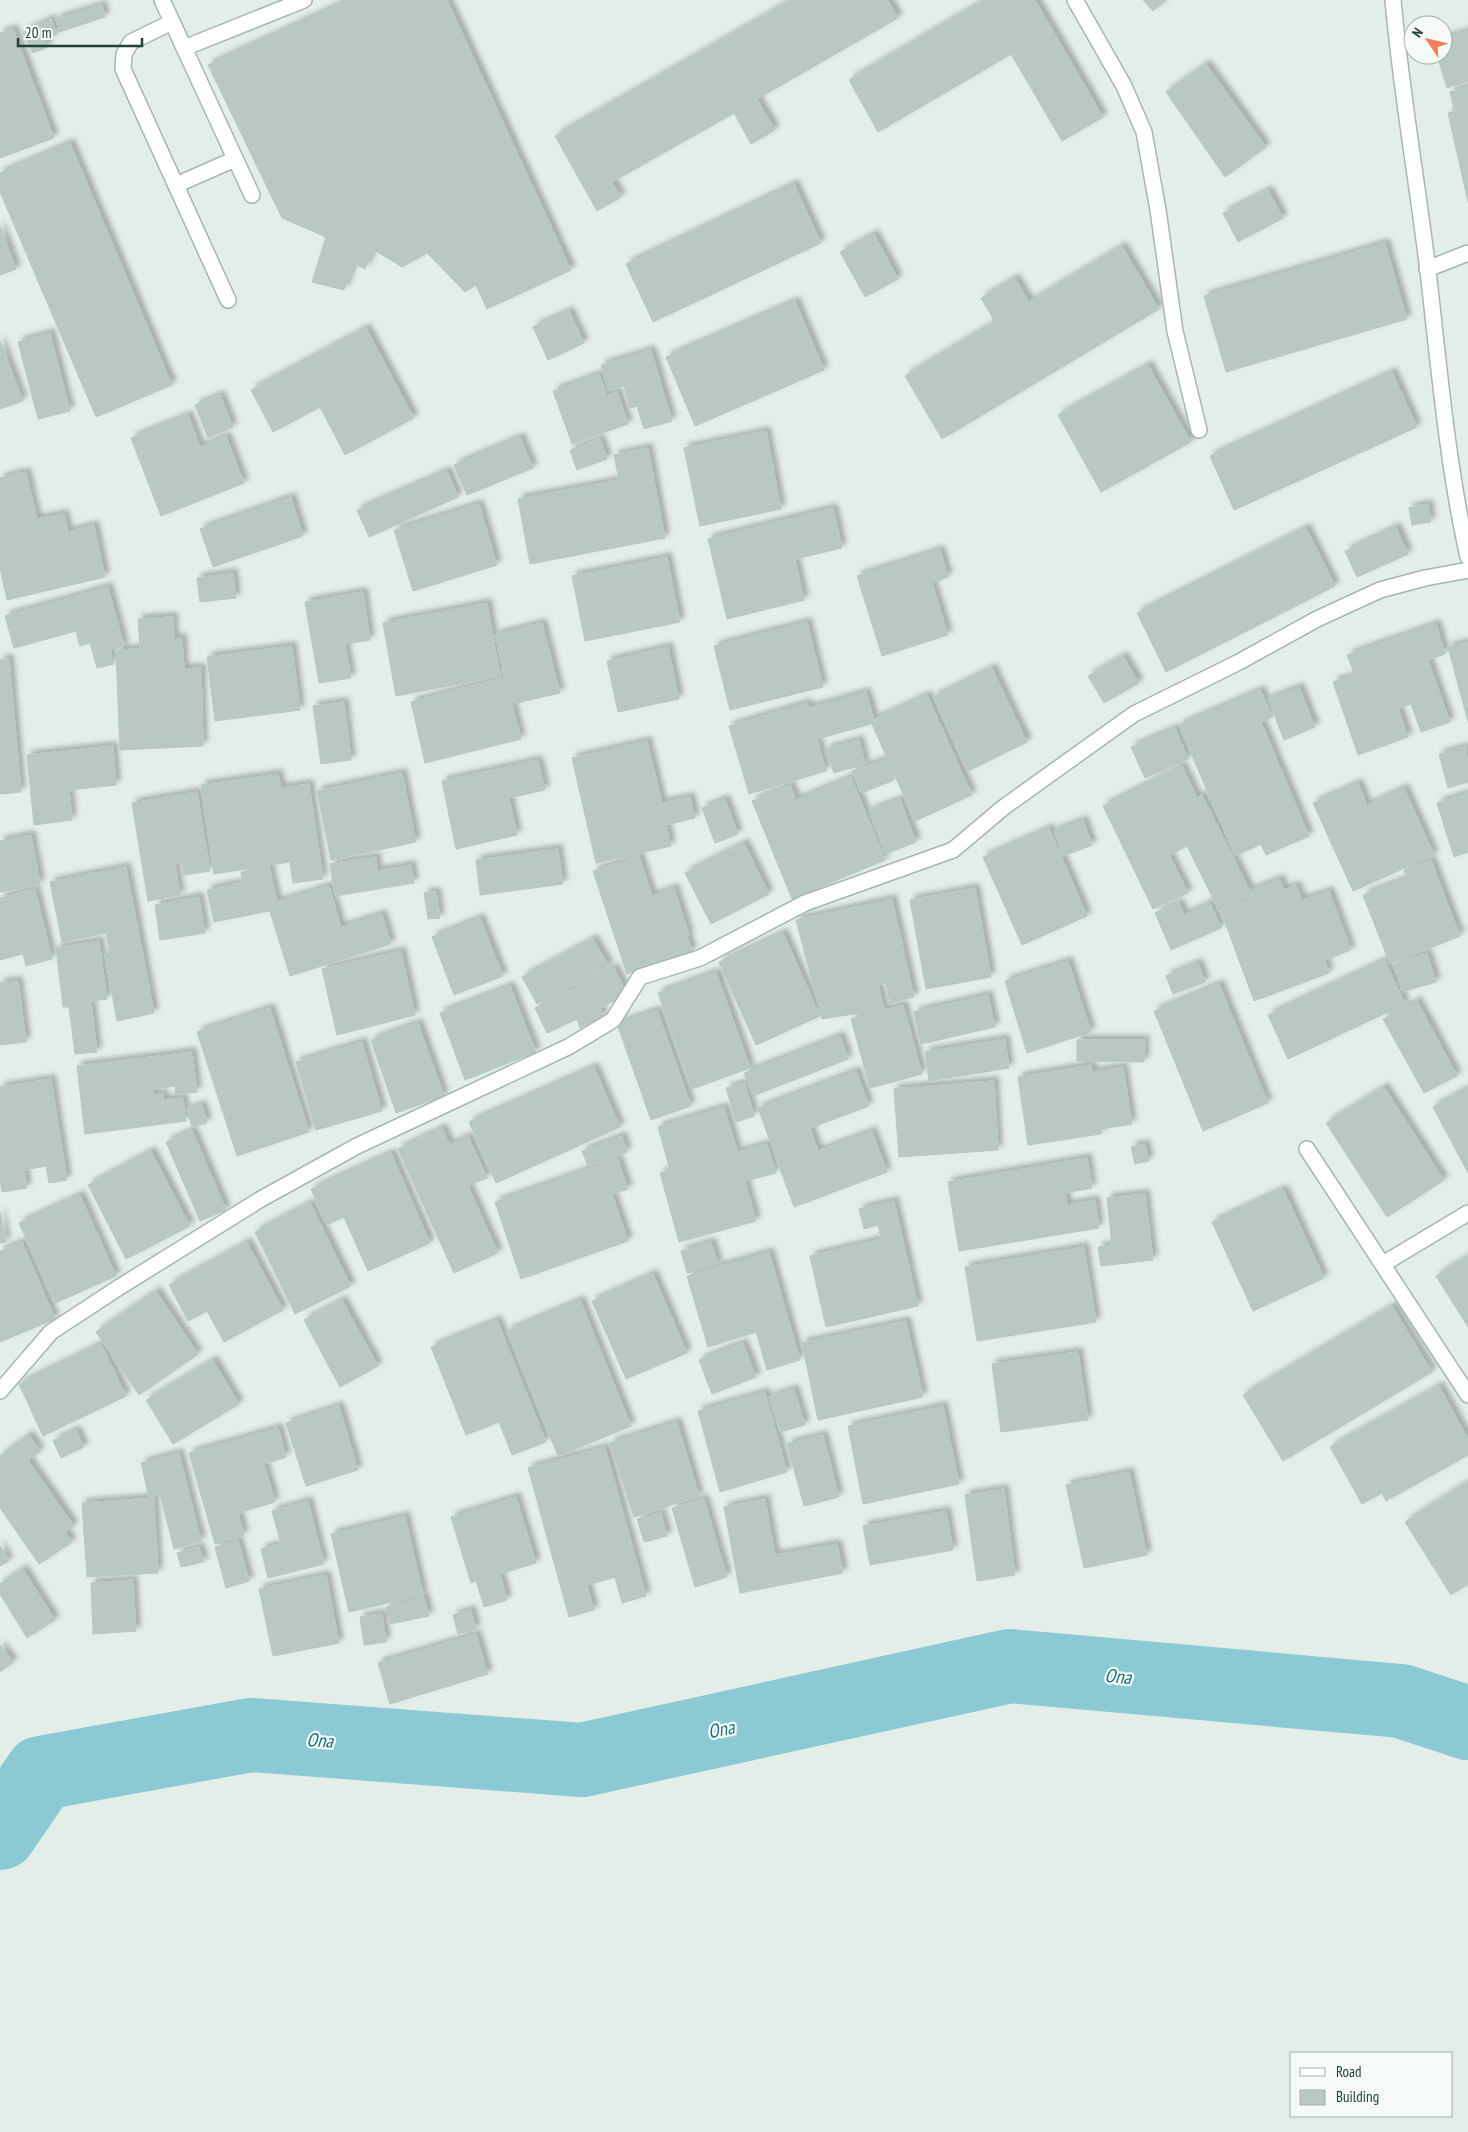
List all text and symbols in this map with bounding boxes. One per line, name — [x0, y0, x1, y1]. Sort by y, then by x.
scale bar — [18, 15, 141, 47]
north arrow — [1403, 15, 1453, 65]
text: 20 m — [25, 23, 51, 42]
text: N — [1408, 24, 1427, 41]
water label: Ona — [1104, 1663, 1134, 1689]
water label: Ona — [706, 1714, 738, 1743]
water label: Ona — [306, 1727, 335, 1753]
legend — [1290, 2052, 1453, 2117]
text: Road — [1336, 2062, 1362, 2081]
text: Building — [1336, 2087, 1379, 2106]

